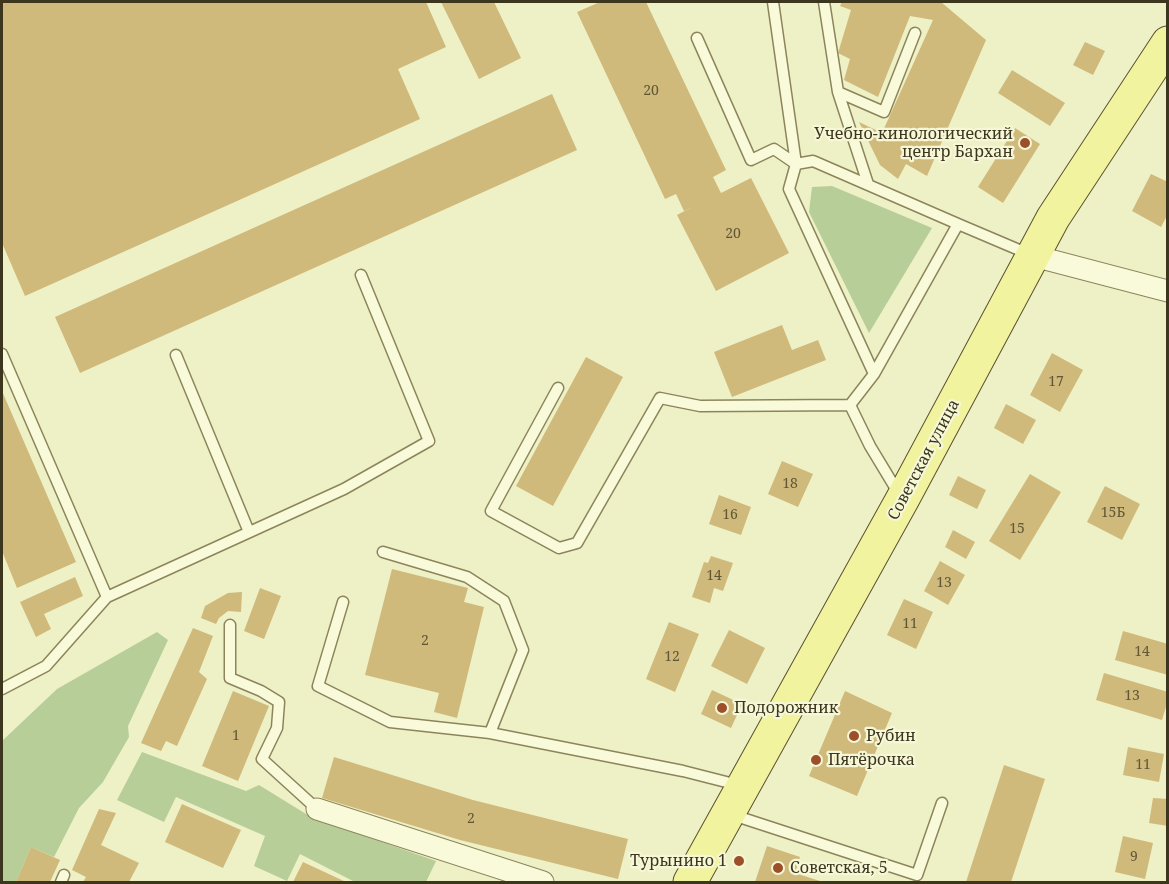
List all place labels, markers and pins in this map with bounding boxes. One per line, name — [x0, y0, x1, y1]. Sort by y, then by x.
place label: Учебно-кинологический центр Бархан — [814, 124, 1013, 162]
marker: Учебно-кинологический центр Бархан — [1018, 136, 1032, 150]
place label: Подорожник — [734, 698, 838, 718]
marker: Подорожник — [715, 701, 729, 715]
place label: Рубин — [866, 726, 916, 746]
marker: Рубин — [847, 729, 861, 743]
place label: Пятёрочка — [828, 750, 915, 770]
marker: Пятёрочка — [809, 753, 823, 767]
place label: Турынино 1 — [630, 851, 727, 871]
marker: Турынино 1 — [732, 854, 746, 868]
place label: Советская, 5 — [790, 858, 888, 878]
marker: Советская, 5 — [771, 861, 785, 875]

